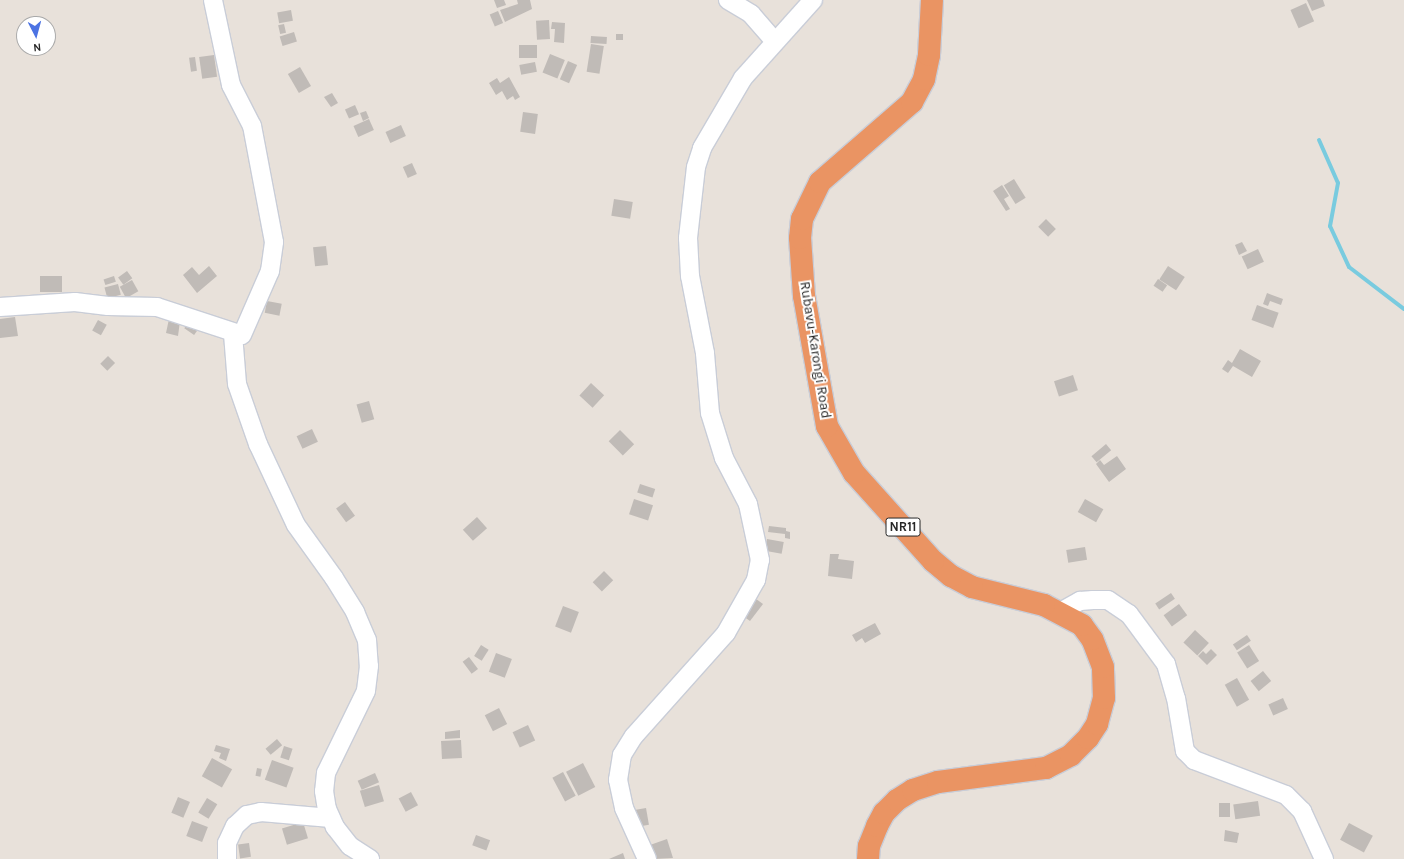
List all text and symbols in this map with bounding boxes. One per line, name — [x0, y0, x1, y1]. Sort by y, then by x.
north arrow — [16, 16, 56, 56]
text: N — [33, 41, 42, 54]
street label: Rubavu-Karongi Road — [796, 280, 834, 420]
road number: NR11 — [885, 516, 921, 538]

